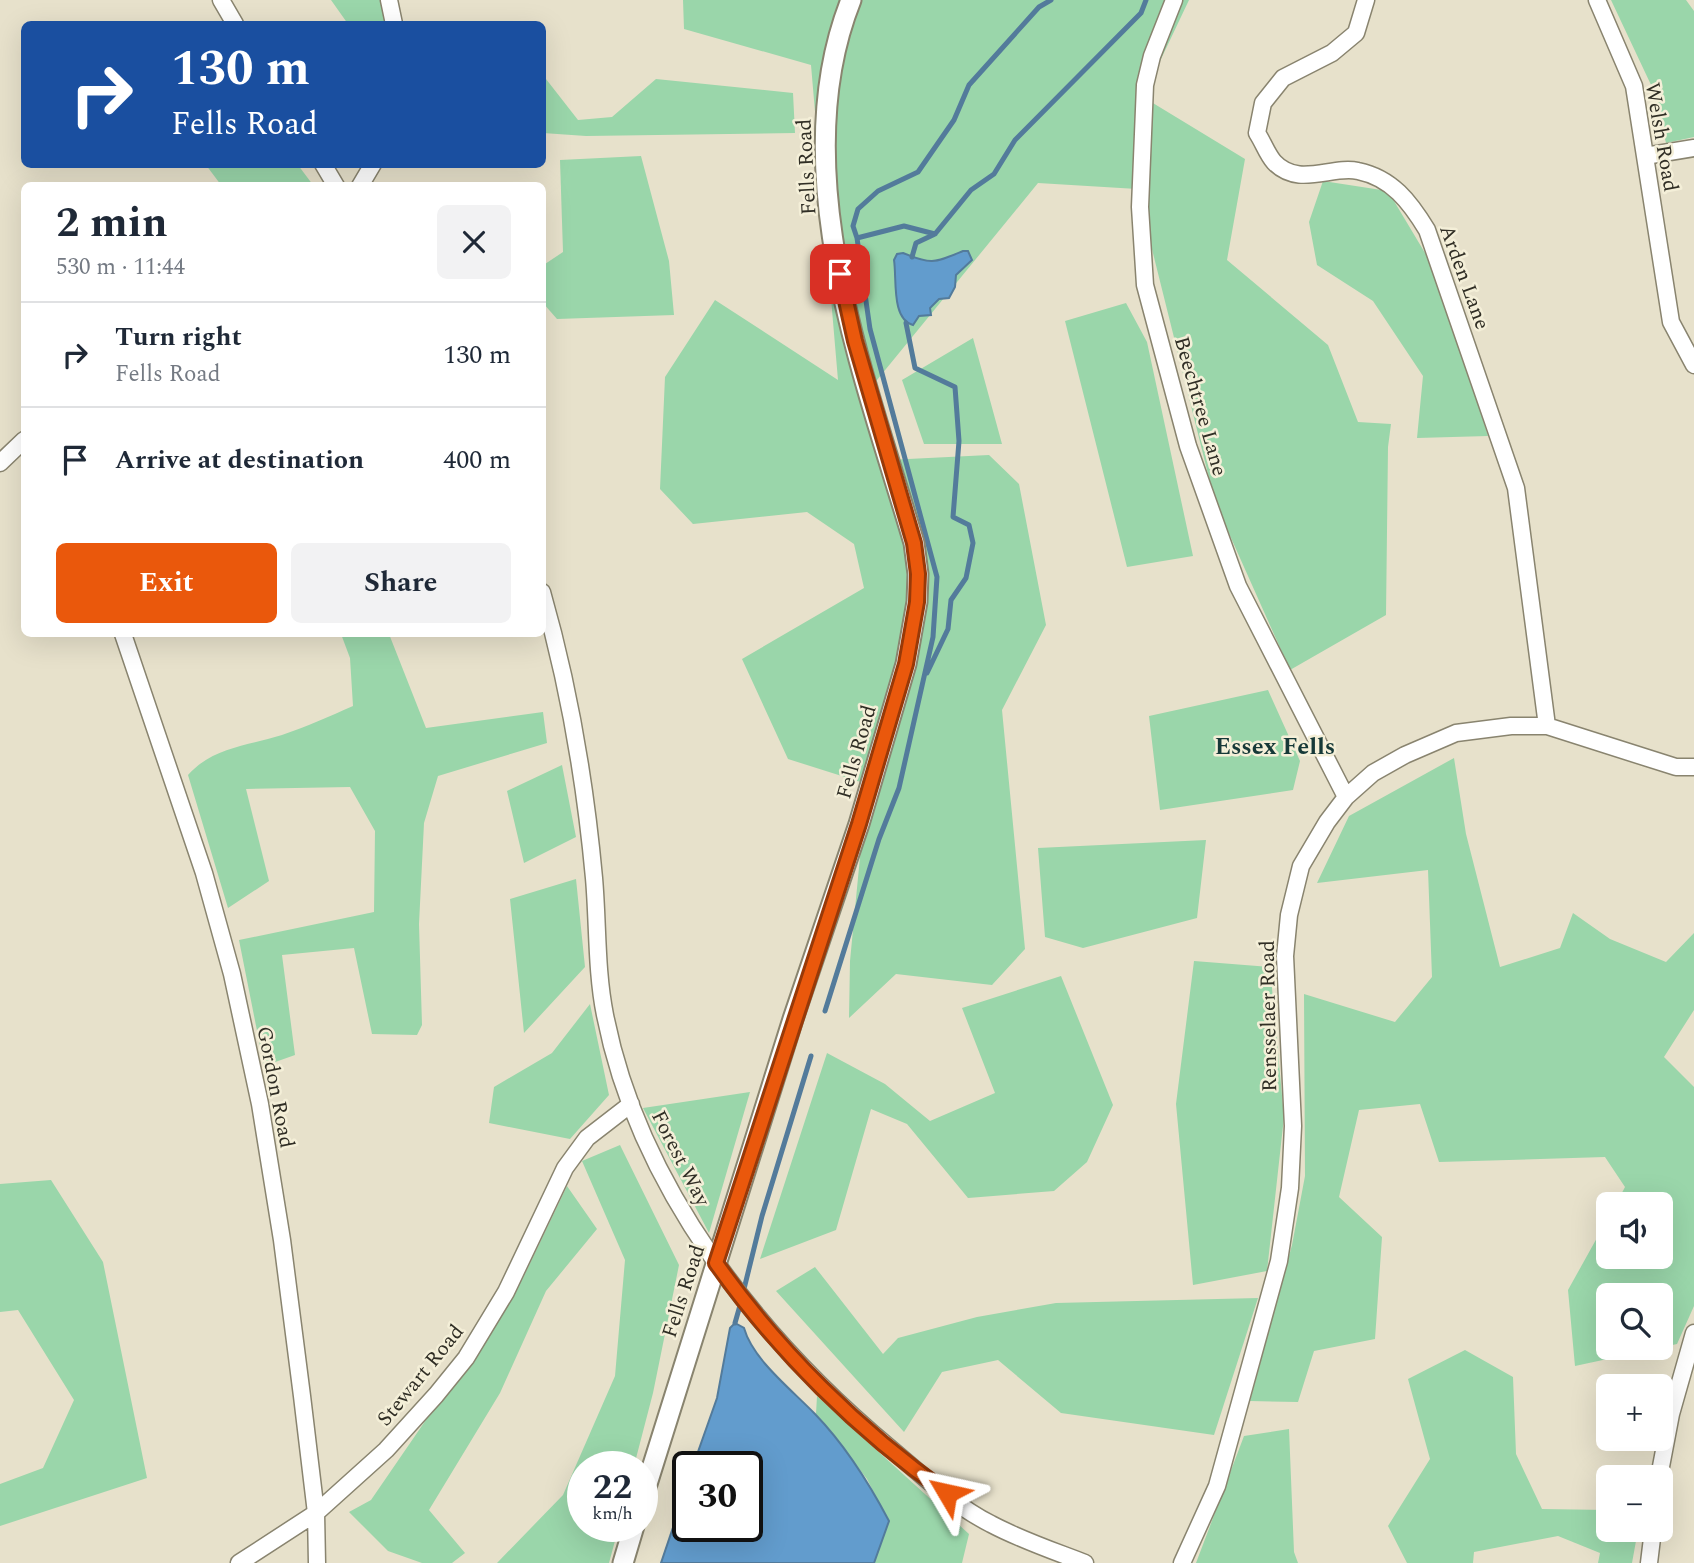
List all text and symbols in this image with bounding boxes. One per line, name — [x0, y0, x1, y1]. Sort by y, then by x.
text: 130 m — [171, 32, 310, 107]
icon: right — [56, 49, 147, 140]
street label: Welsh Road — [1636, 80, 1686, 194]
text: Fells Road — [171, 100, 318, 149]
street label: Fells Road — [788, 118, 826, 216]
text: 2 min — [56, 192, 168, 255]
button: close — [437, 205, 511, 279]
street label: Arden Lane — [1430, 220, 1498, 334]
pin — [810, 244, 870, 304]
text: 530 m · 11:44 — [56, 250, 185, 285]
icon: arrive — [821, 255, 859, 293]
text: Turn right — [115, 317, 242, 357]
street label: Beechtree Lane — [1165, 333, 1235, 480]
text: 130 m — [443, 335, 511, 375]
icon: right — [56, 336, 94, 374]
text: Fells Road — [115, 357, 221, 392]
text: Arrive at destination — [115, 440, 364, 480]
text: 400 m — [443, 440, 511, 480]
icon: arrive — [56, 441, 94, 479]
button: Exit — [56, 543, 277, 623]
button: Share — [291, 543, 511, 623]
street label: Fells Road — [828, 702, 886, 803]
district label: Essex Fells — [1215, 729, 1335, 765]
street label: Rensselaer Road — [1252, 940, 1286, 1092]
street label: Gordon Road — [248, 1023, 303, 1151]
street label: Forest Way — [642, 1105, 718, 1213]
map controls — [1596, 1192, 1673, 1542]
button: sound — [1596, 1192, 1673, 1269]
street label: Fells Road — [654, 1241, 714, 1342]
button: search — [1596, 1283, 1673, 1360]
street label: Stewart Road — [370, 1318, 472, 1434]
button: + — [1596, 1374, 1673, 1451]
speed limit sign: 30 — [672, 1451, 763, 1542]
position arrow — [910, 1456, 984, 1530]
text: 22 — [593, 1461, 632, 1514]
button: − — [1596, 1465, 1673, 1542]
text: km/h — [592, 1500, 633, 1527]

